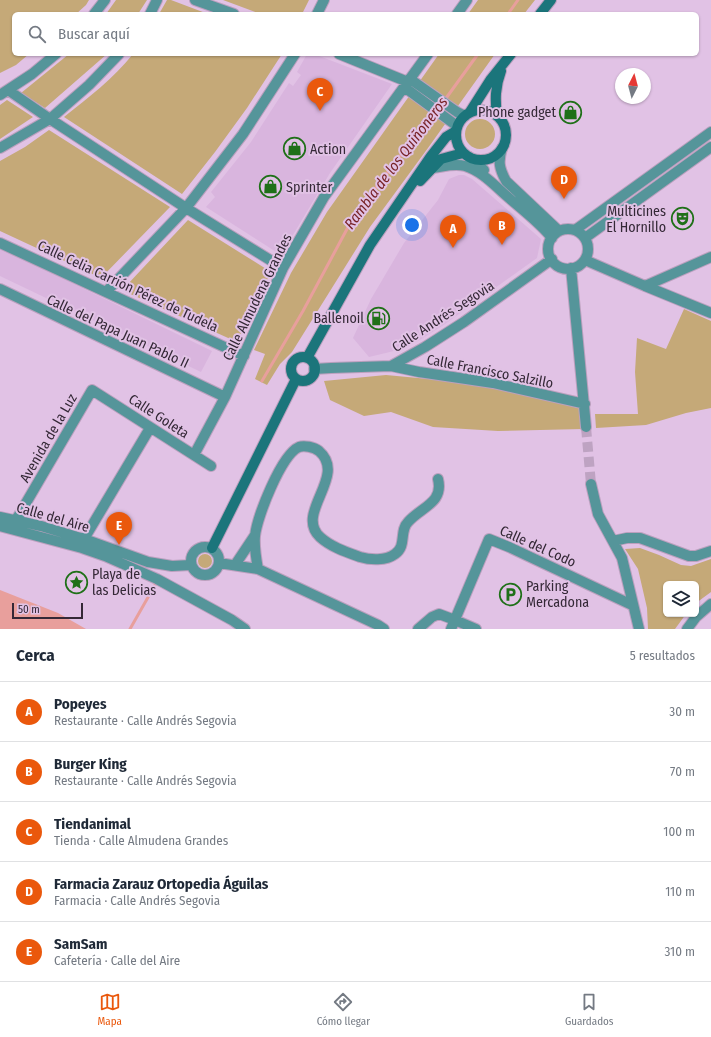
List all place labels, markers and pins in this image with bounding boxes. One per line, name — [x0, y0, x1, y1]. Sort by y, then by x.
pin: C — [307, 78, 333, 111]
shop icon: Phone gadget — [558, 99, 584, 125]
place label: Phone gadget — [478, 104, 556, 121]
shop icon: Action — [281, 136, 307, 162]
place label: Action — [310, 141, 346, 158]
pin: D — [551, 166, 577, 199]
shop icon: Sprinter — [257, 174, 283, 200]
place label: Sprinter — [286, 179, 332, 196]
place label: Multicines El Hornillo — [606, 203, 666, 236]
theatre icon: Multicines El Hornillo — [669, 206, 695, 232]
pin: B — [489, 212, 515, 245]
pin: A — [440, 215, 466, 248]
fuel station icon: Ballenoil — [366, 305, 392, 331]
place label: Ballenoil — [313, 310, 364, 327]
pin: E — [106, 512, 132, 545]
place label: Playa de las Delicias — [92, 566, 156, 599]
place icon: Playa de las Delicias — [64, 569, 90, 595]
place label: Parking Mercadona — [526, 578, 589, 611]
parking icon: Parking Mercadona — [497, 581, 523, 607]

